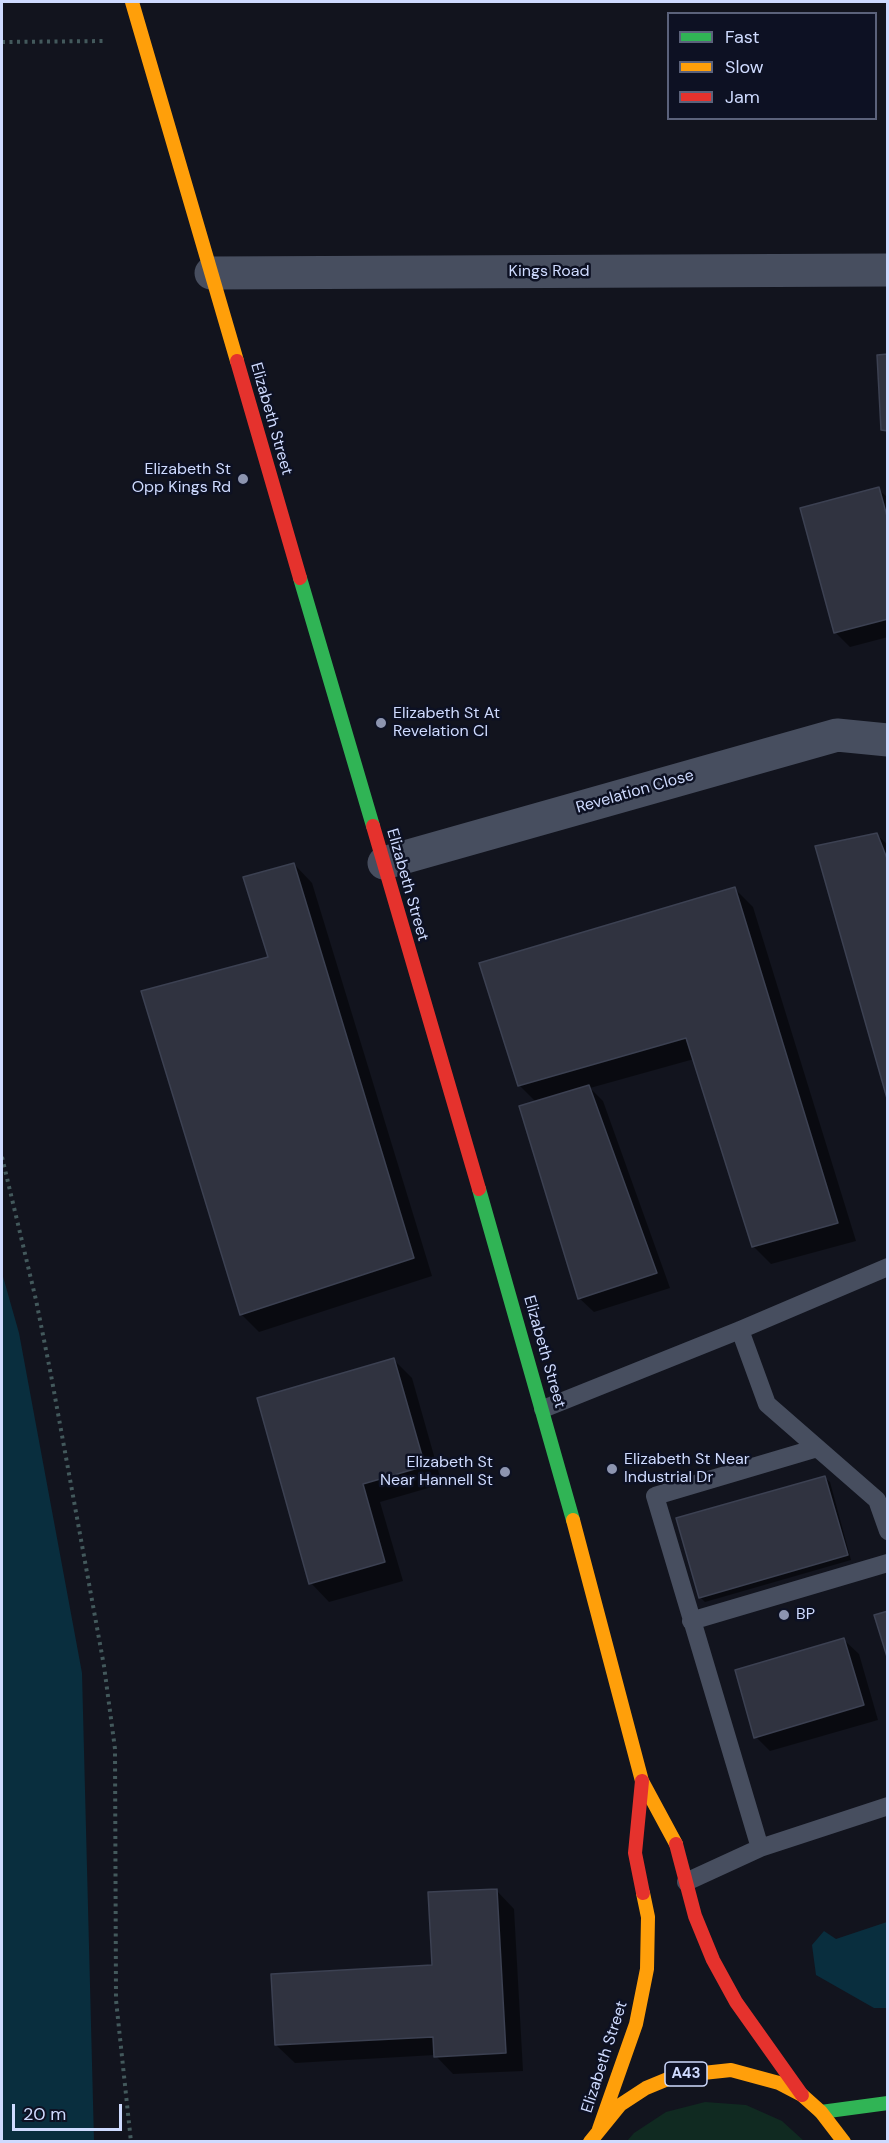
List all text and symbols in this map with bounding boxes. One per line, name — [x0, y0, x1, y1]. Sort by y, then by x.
legend — [667, 12, 877, 120]
text: Fast — [725, 25, 760, 49]
text: Slow — [725, 55, 764, 79]
text: Jam — [725, 85, 760, 109]
street label: Kings Road — [509, 262, 589, 282]
street label: Elizabeth Street — [246, 360, 296, 478]
place label: Elizabeth St Opp Kings Rd — [132, 460, 231, 498]
marker: Elizabeth St Opp Kings Rd — [236, 472, 250, 486]
place label: Elizabeth St At Revelation Cl — [393, 704, 500, 742]
marker: Elizabeth St At Revelation Cl — [374, 716, 388, 730]
street label: Revelation Close — [574, 766, 696, 818]
street label: Elizabeth Street — [382, 826, 432, 944]
street label: Elizabeth Street — [519, 1293, 569, 1411]
place label: Elizabeth St Near Industrial Dr — [624, 1450, 750, 1488]
place label: Elizabeth St Near Hannell St — [380, 1453, 493, 1491]
marker: Elizabeth St Near Industrial Dr — [605, 1462, 619, 1476]
marker: Elizabeth St Near Hannell St — [498, 1465, 512, 1479]
place label: BP — [796, 1605, 815, 1625]
marker: BP — [777, 1608, 791, 1622]
street label: Elizabeth Street — [578, 1999, 632, 2115]
road number: A43 — [665, 2062, 707, 2086]
scale bar — [15, 2092, 124, 2130]
text: 20 m — [23, 2102, 66, 2126]

